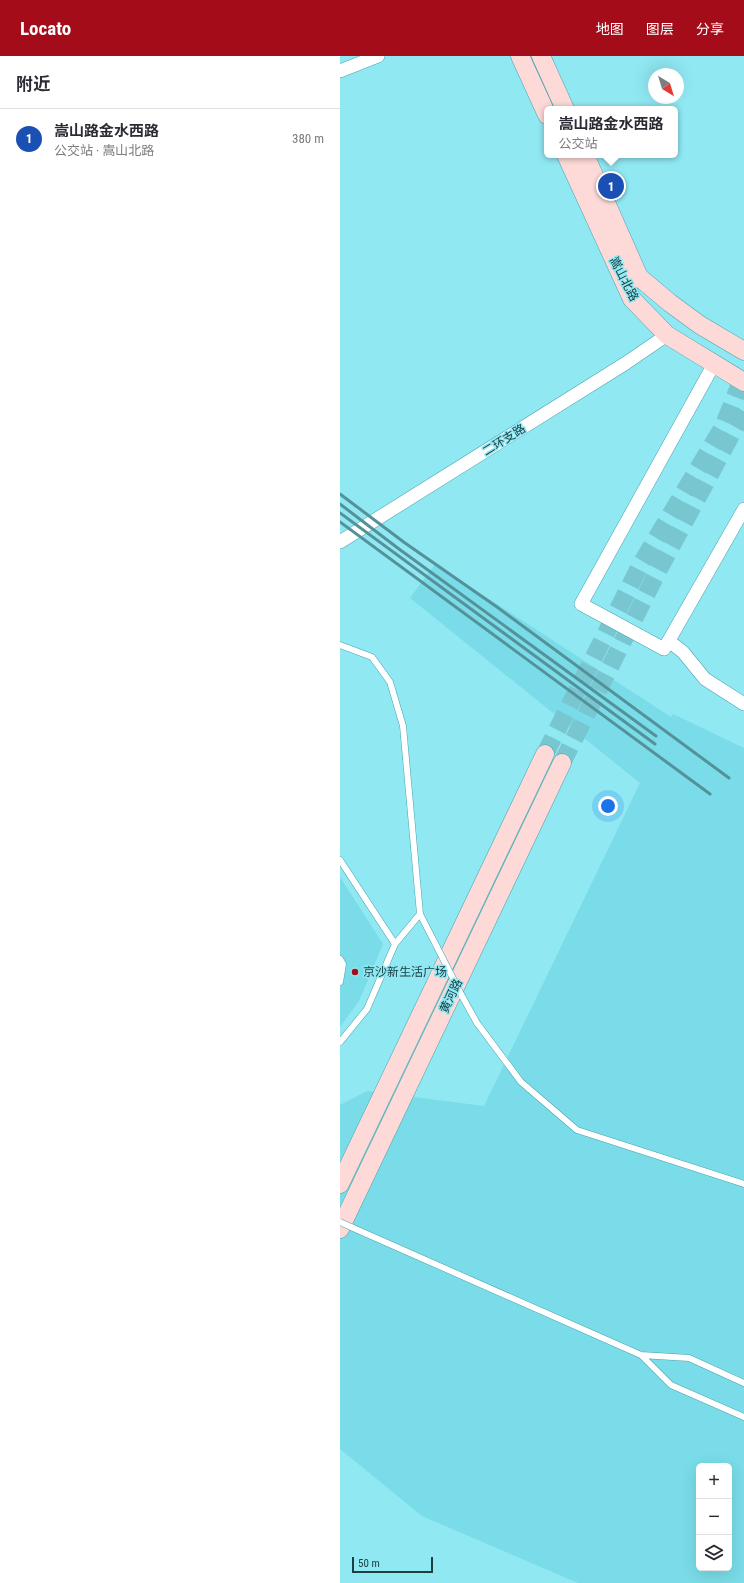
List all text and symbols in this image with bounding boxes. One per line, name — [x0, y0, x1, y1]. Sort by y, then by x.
text: Locato — [20, 17, 71, 40]
text: 地图 — [596, 21, 624, 37]
text: 图层 — [646, 21, 674, 37]
text: 分享 — [696, 21, 724, 37]
north arrow — [648, 68, 684, 104]
text: 附近 — [16, 74, 50, 94]
popup — [544, 106, 678, 158]
text: 嵩山路金水西路 — [558, 115, 664, 133]
text: 嵩山路金水西路 — [54, 122, 159, 140]
text: 1 — [26, 131, 32, 146]
text: 380 m — [292, 131, 324, 146]
text: 公交站 — [558, 136, 598, 151]
text: 公交站 · 嵩山北路 — [54, 143, 154, 158]
pin: 1 — [598, 171, 624, 201]
street label: 嵩山北路 — [607, 254, 641, 304]
street label: 二环支路 — [480, 421, 528, 459]
your location — [598, 796, 618, 816]
place label: 京沙新生活广场 — [363, 965, 447, 979]
marker: 京沙新生活广场 — [350, 967, 360, 977]
street label: 黄河路 — [437, 977, 465, 1015]
map controls — [696, 1463, 732, 1571]
button: + — [696, 1463, 732, 1499]
button: − — [696, 1499, 732, 1535]
button: layers — [696, 1535, 732, 1571]
scale bar — [352, 1555, 433, 1574]
text: 50 m — [358, 1557, 380, 1570]

